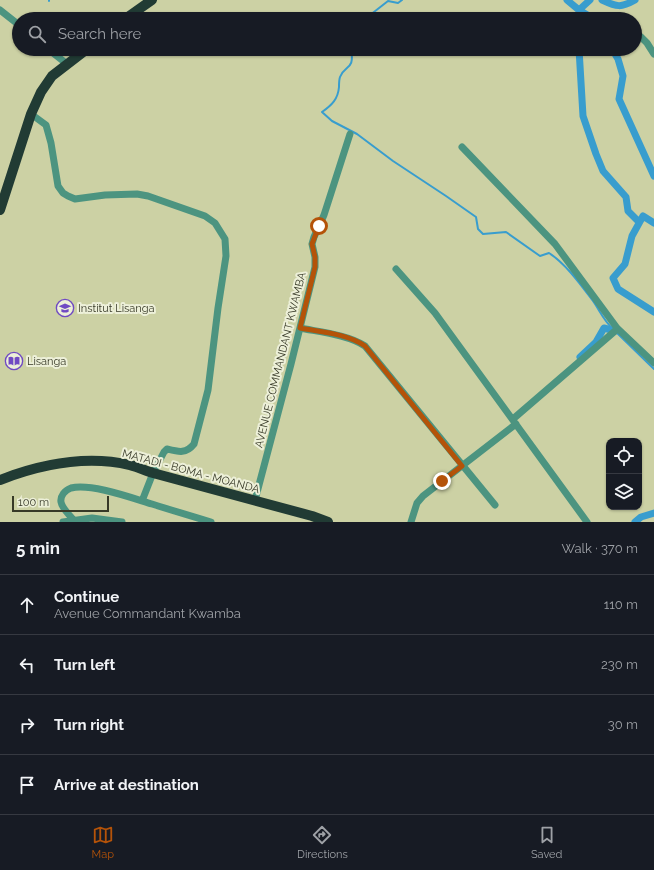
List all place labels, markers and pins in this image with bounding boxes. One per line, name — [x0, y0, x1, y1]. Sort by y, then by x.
school or university icon: Institut Lisanga — [55, 298, 75, 318]
place label: Institut Lisanga — [78, 302, 155, 315]
library icon: Lisanga — [4, 351, 24, 371]
place label: Lisanga — [27, 355, 66, 368]

